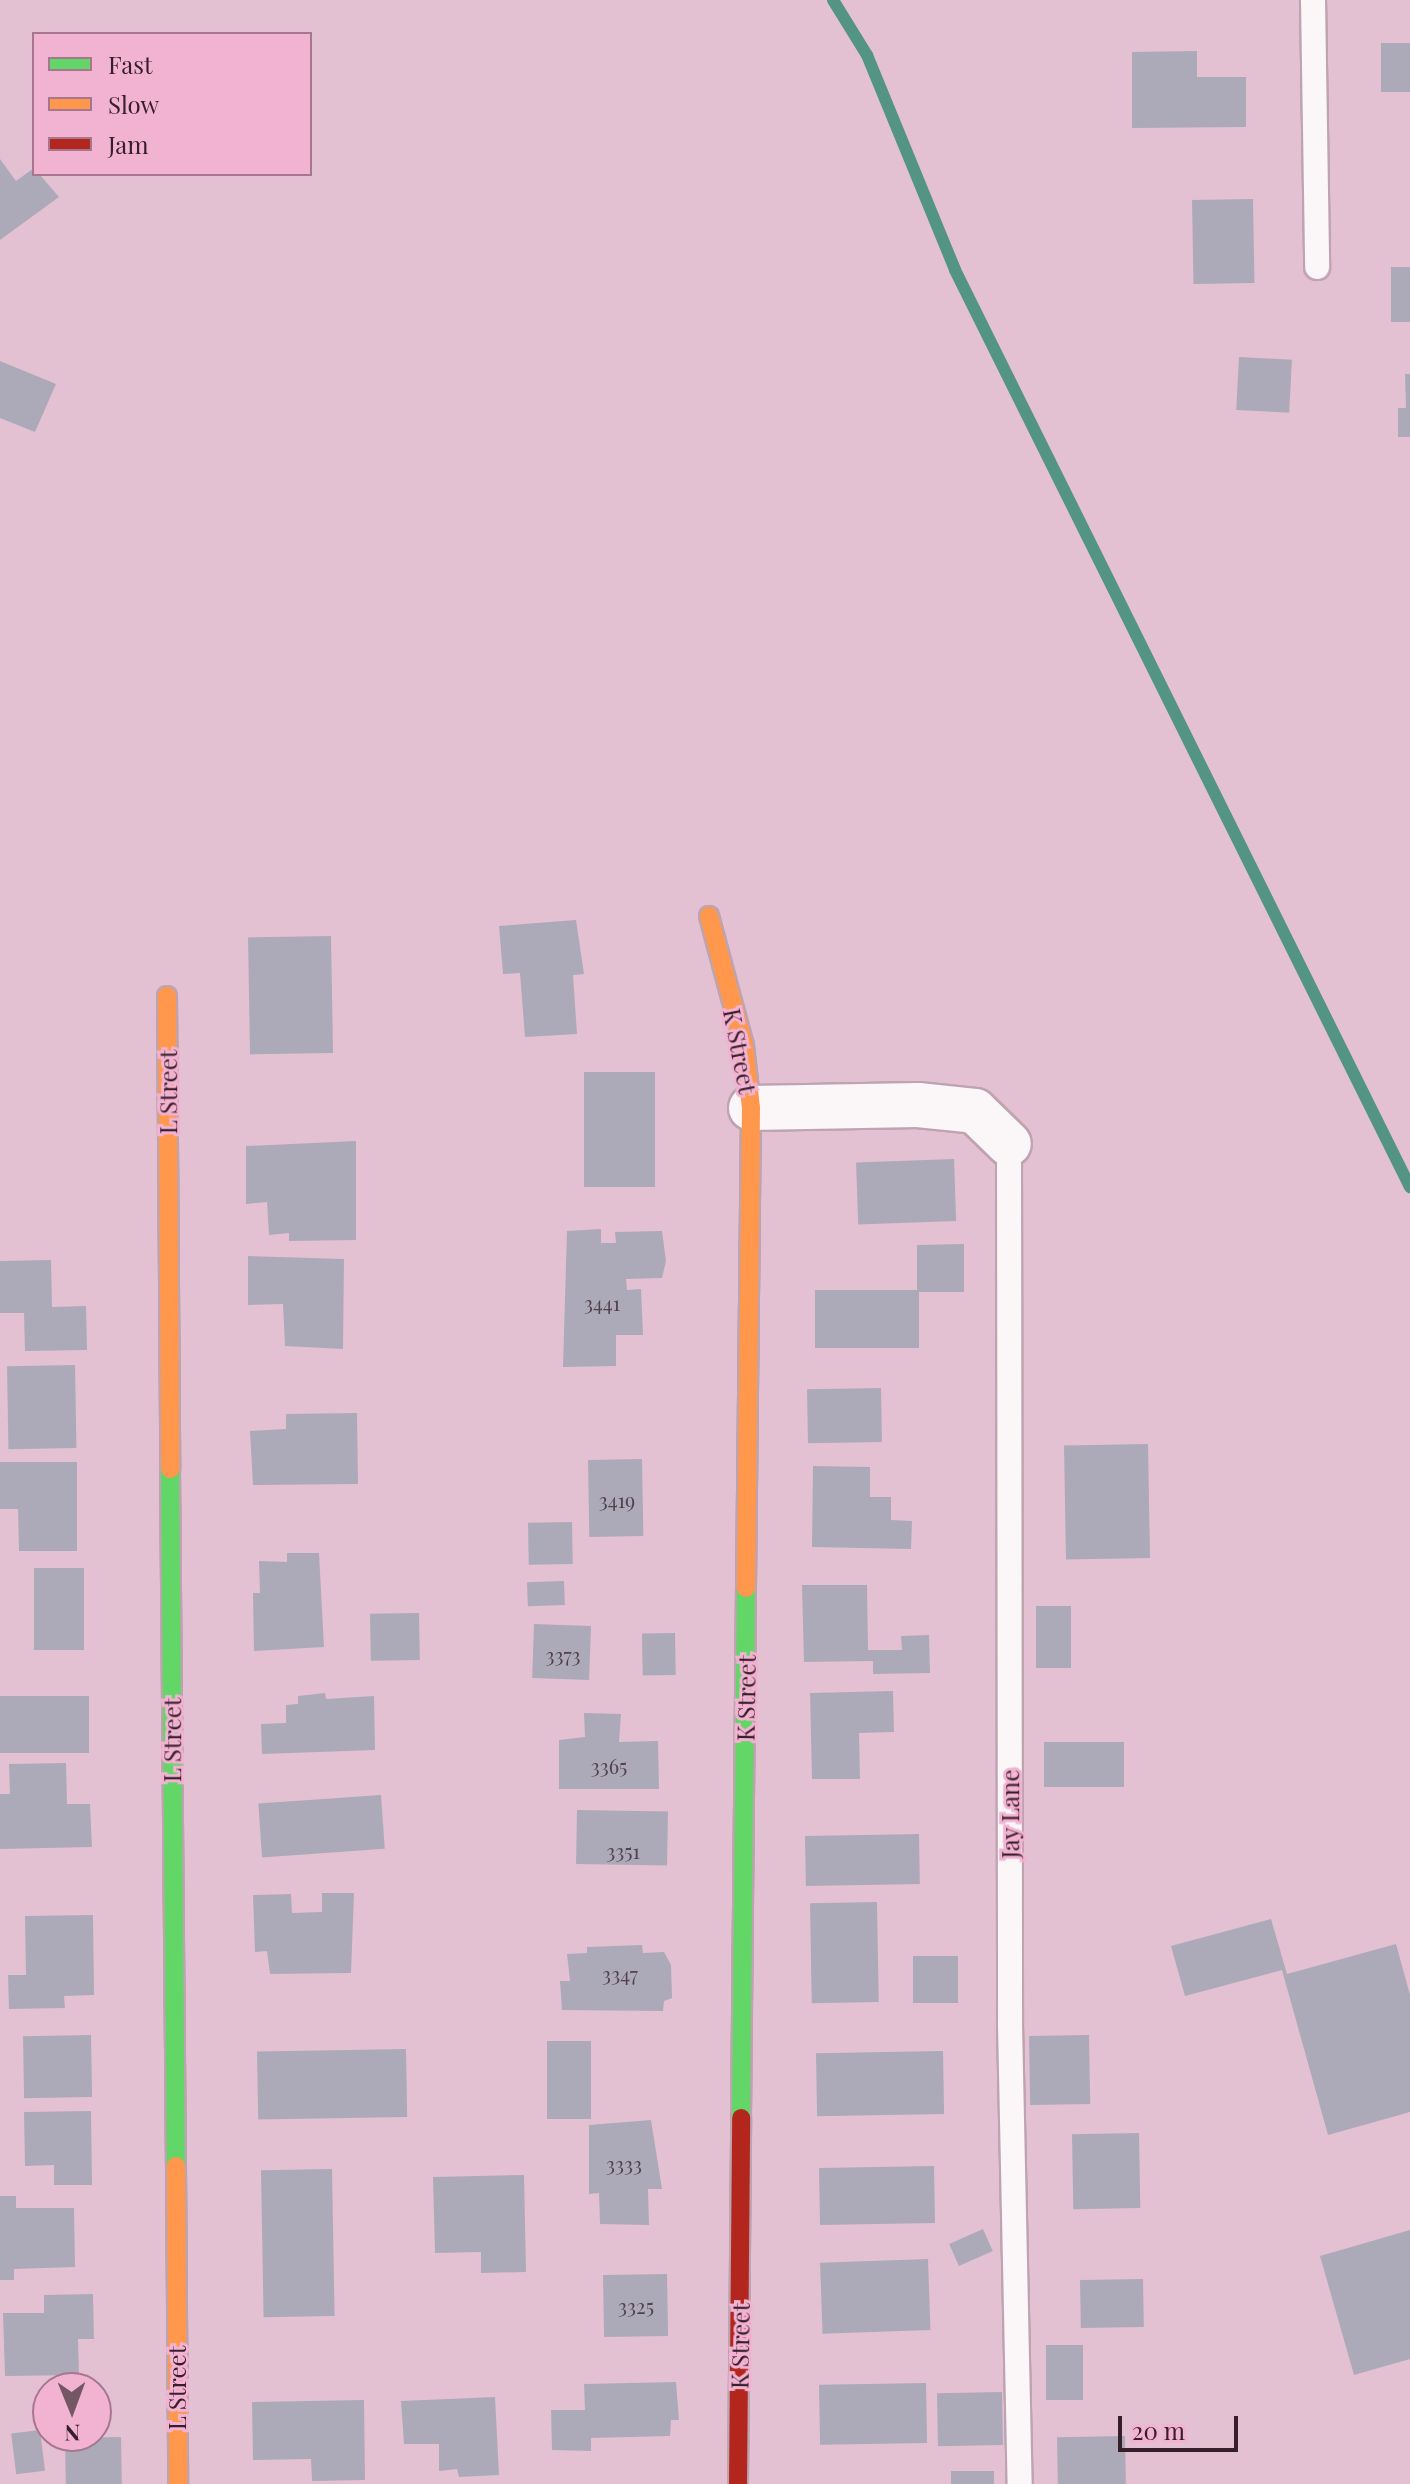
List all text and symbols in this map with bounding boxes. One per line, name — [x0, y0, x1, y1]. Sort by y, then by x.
legend — [32, 32, 312, 176]
text: Fast — [108, 48, 153, 80]
text: Slow — [108, 88, 159, 120]
text: Jam — [108, 128, 149, 160]
street label: K Street — [718, 1006, 762, 1096]
street label: L Street — [154, 1050, 182, 1134]
house number: 3441 — [584, 1290, 620, 1314]
house number: 3419 — [599, 1487, 635, 1511]
house number: 3373 — [545, 1642, 581, 1666]
street label: K Street — [731, 1655, 761, 1741]
street label: L Street — [158, 1698, 186, 1782]
house number: 3365 — [591, 1753, 627, 1777]
street label: Jay Lane — [996, 1769, 1024, 1859]
house number: 3351 — [606, 1838, 640, 1862]
house number: 3347 — [602, 1961, 638, 1985]
house number: 3333 — [606, 2151, 642, 2175]
house number: 3325 — [618, 2293, 654, 2317]
street label: K Street — [725, 2303, 755, 2389]
street label: L Street — [163, 2346, 191, 2430]
north arrow — [32, 2372, 112, 2452]
scale bar — [1122, 2400, 1242, 2450]
text: 20 m — [1132, 2414, 1185, 2446]
text: N — [64, 2419, 81, 2449]

